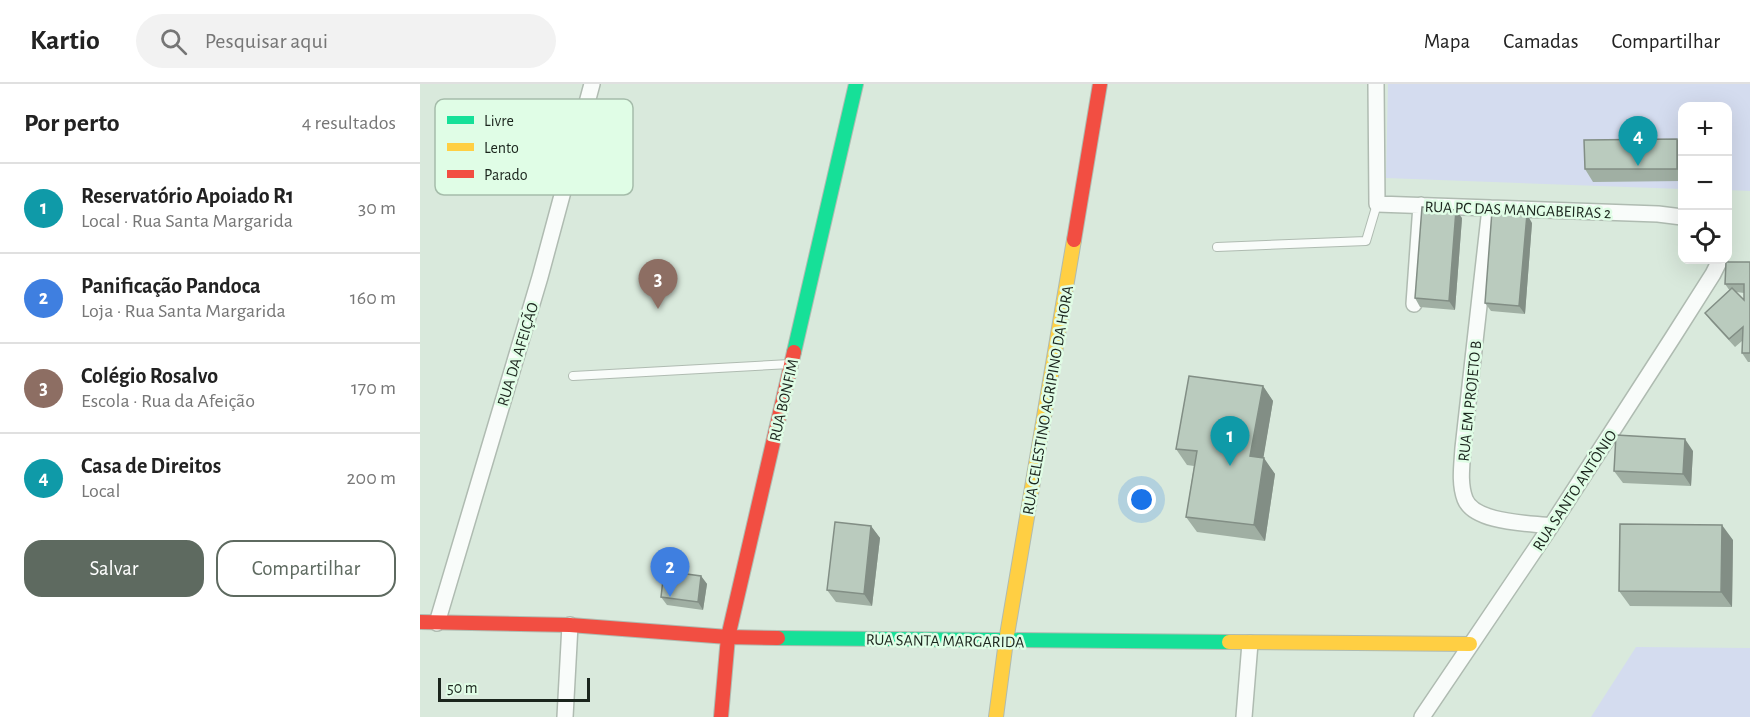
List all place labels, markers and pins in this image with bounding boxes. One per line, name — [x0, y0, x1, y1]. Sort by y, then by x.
pin: 4 — [1618, 116, 1658, 166]
pin: 3 — [638, 260, 678, 309]
pin: 1 — [1210, 416, 1250, 466]
pin: 2 — [650, 548, 690, 597]

